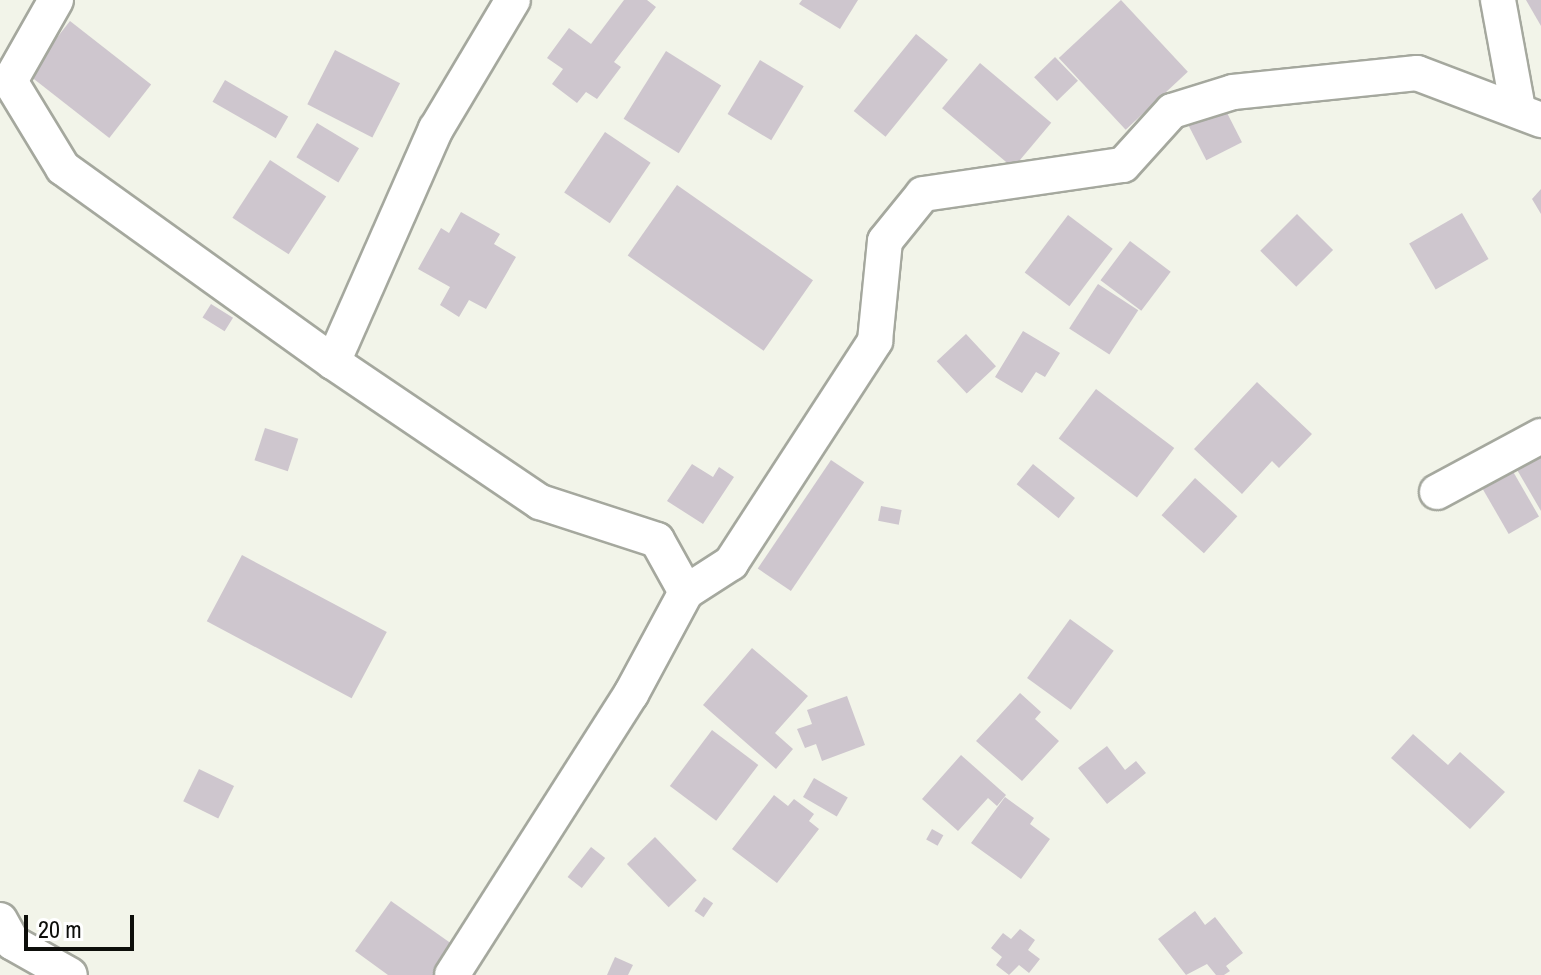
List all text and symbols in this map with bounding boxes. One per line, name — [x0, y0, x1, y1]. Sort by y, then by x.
scale bar — [28, 899, 138, 949]
text: 20 m — [38, 913, 82, 945]

